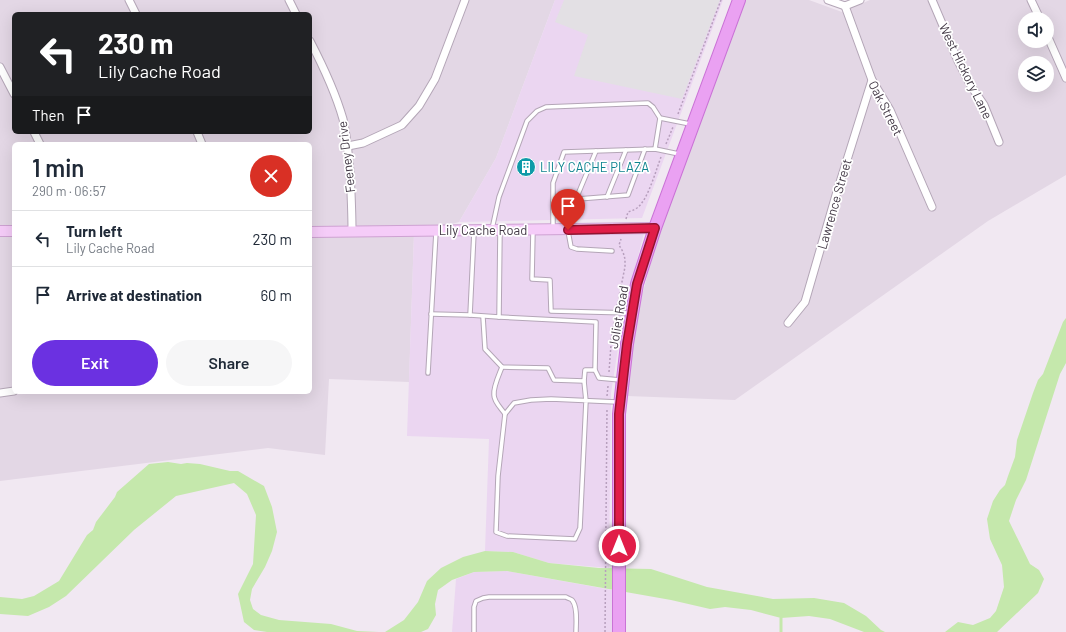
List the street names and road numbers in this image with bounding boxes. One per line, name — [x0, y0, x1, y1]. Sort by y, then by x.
street label: West Hickory Lane — [936, 20, 996, 122]
street label: Oak Street — [865, 78, 907, 138]
street label: Feeney Drive — [334, 120, 358, 194]
street label: Lawrence Street — [813, 157, 855, 251]
street label: Lily Cache Road — [439, 222, 527, 238]
street label: Joliet Road — [605, 284, 631, 350]

